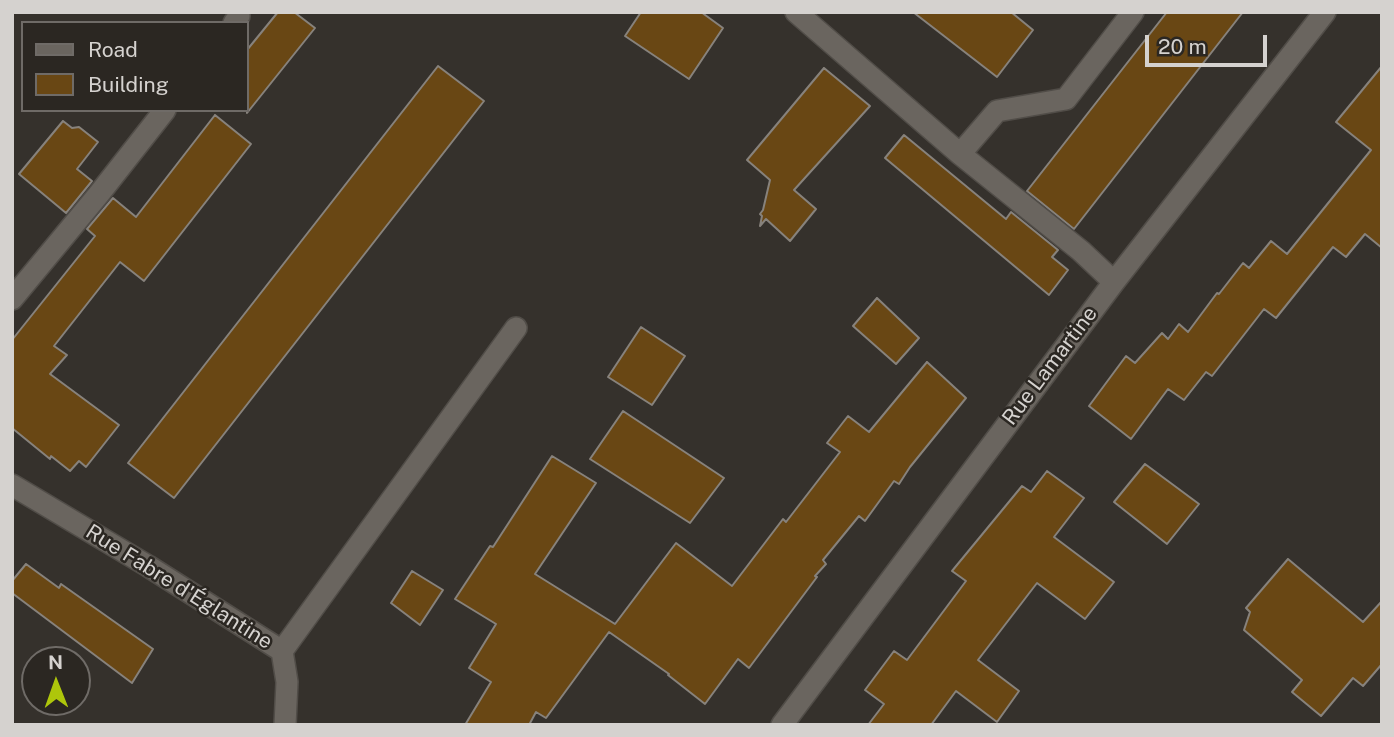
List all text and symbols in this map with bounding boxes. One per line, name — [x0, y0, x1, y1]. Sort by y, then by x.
legend — [21, 21, 248, 112]
scale bar — [1149, 21, 1272, 65]
text: 20 m — [1158, 34, 1207, 59]
text: Road — [88, 37, 138, 62]
text: Building — [88, 72, 169, 97]
street label: Rue Lamartine — [997, 302, 1103, 430]
street label: Rue Fabre d'Églantine — [81, 519, 277, 655]
north arrow — [21, 646, 91, 716]
text: N — [48, 651, 63, 673]

